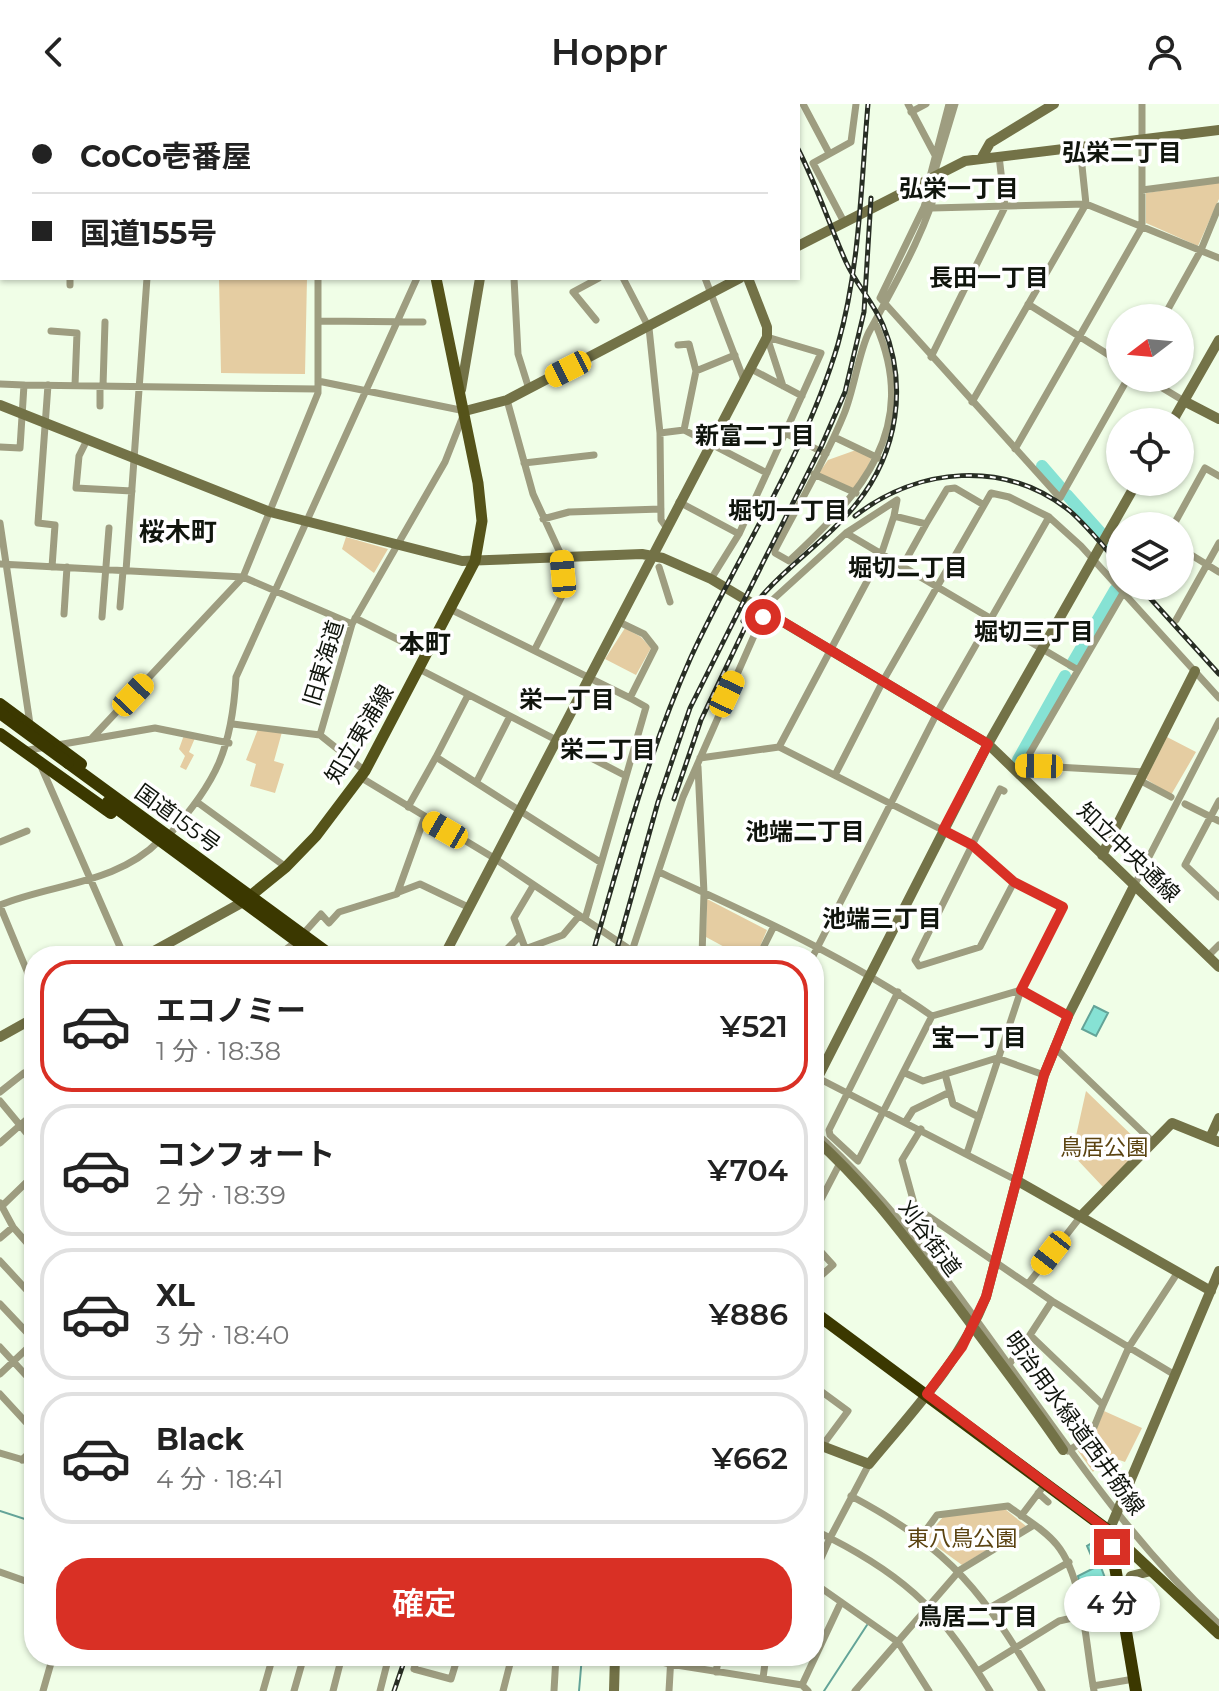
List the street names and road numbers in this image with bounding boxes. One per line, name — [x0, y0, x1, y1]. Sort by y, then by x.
street label: 旧東海道 — [298, 617, 349, 709]
street label: 知立東浦線 — [320, 680, 399, 788]
street label: 国道155号 — [130, 778, 226, 858]
street label: 知立中央通線 — [1072, 797, 1186, 908]
street label: 刈谷街道 — [892, 1195, 967, 1282]
street label: 明治用水緑道西井筋線 — [999, 1326, 1150, 1520]

